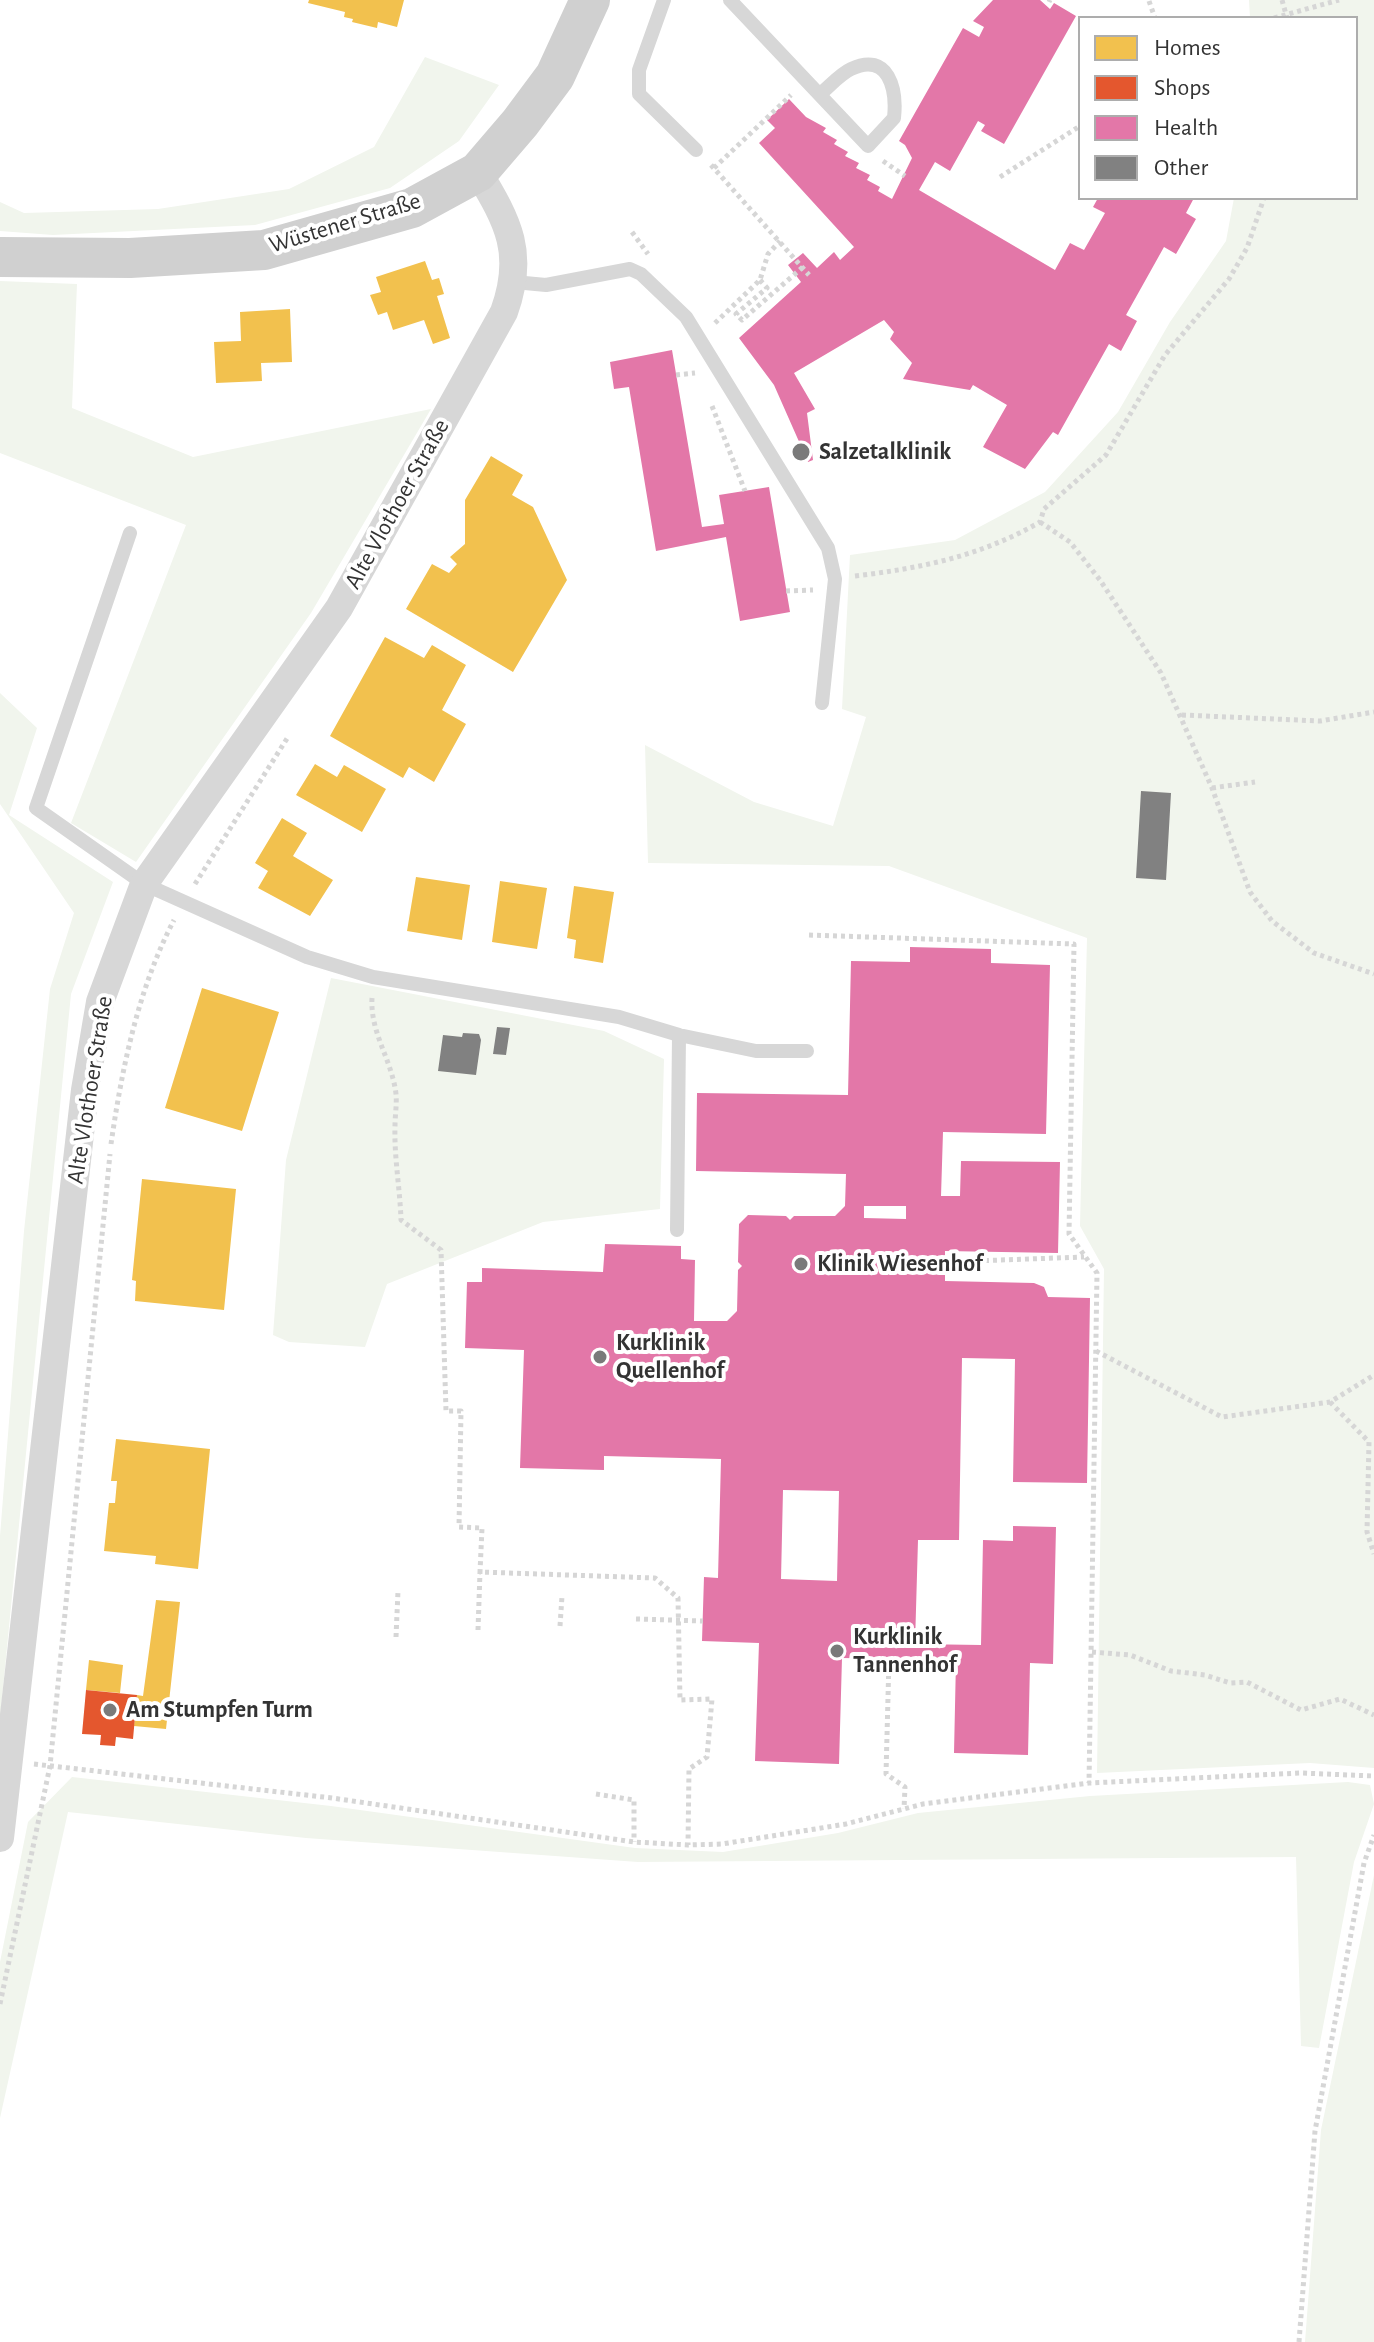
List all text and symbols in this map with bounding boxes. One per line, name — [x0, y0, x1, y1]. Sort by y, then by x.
legend — [1078, 16, 1358, 200]
text: Homes — [1154, 36, 1221, 60]
text: Shops — [1154, 76, 1210, 100]
text: Health — [1154, 116, 1218, 140]
text: Other — [1154, 156, 1208, 180]
street label: Wüstener Straße — [266, 186, 424, 260]
street label: Alte Vlothoer Straße — [338, 414, 456, 594]
place label: Salzetalklinik — [819, 438, 951, 466]
marker: Salzetalklinik — [790, 441, 812, 463]
street label: Alte Vlothoer Straße — [61, 994, 119, 1186]
place label: Klinik Wiesenhof — [817, 1250, 983, 1278]
marker: Klinik Wiesenhof — [792, 1255, 810, 1273]
place label: Kurklinik Quellenhof — [616, 1329, 724, 1385]
marker: Kurklinik Quellenhof — [591, 1348, 609, 1366]
place label: Kurklinik Tannenhof — [853, 1623, 956, 1679]
marker: Kurklinik Tannenhof — [828, 1642, 846, 1660]
place label: Am Stumpfen Turm — [126, 1696, 313, 1724]
marker: Am Stumpfen Turm — [101, 1701, 119, 1719]

